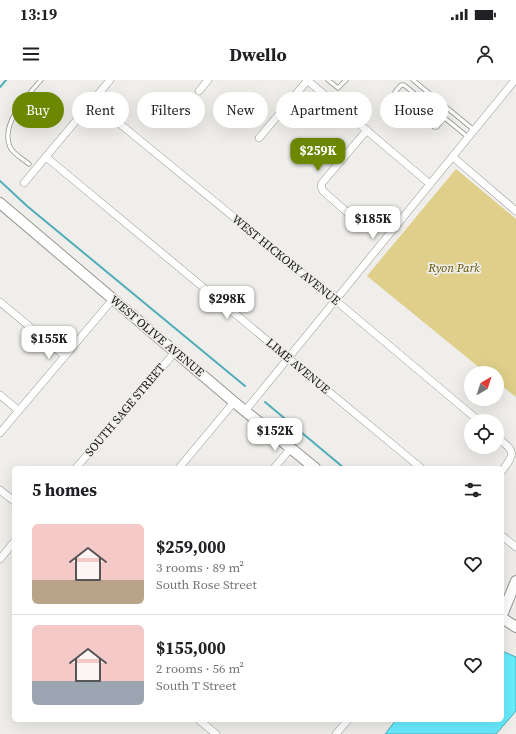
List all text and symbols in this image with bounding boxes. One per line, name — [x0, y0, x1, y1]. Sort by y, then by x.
text: 13:19 — [20, 4, 57, 25]
text: Dwello — [229, 42, 287, 67]
icon: menu — [20, 43, 42, 65]
icon: person — [474, 43, 496, 65]
chip: Buy — [12, 92, 64, 128]
chip: Rent — [72, 92, 129, 128]
chip: Filters — [137, 92, 205, 128]
chip: New — [213, 92, 268, 128]
chip: Apartment — [276, 92, 372, 128]
chip: House — [380, 92, 448, 128]
pin: $259K — [290, 138, 346, 172]
text: $259K — [299, 142, 337, 159]
pin: $185K — [345, 206, 401, 240]
text: $185K — [354, 210, 392, 227]
street label: WEST HICKORY AVENUE — [228, 211, 344, 309]
park label: Ryon Park — [427, 260, 480, 276]
pin: $298K — [199, 286, 255, 320]
text: $298K — [208, 290, 246, 307]
street label: WEST OLIVE AVENUE — [106, 292, 208, 380]
pin: $155K — [21, 326, 77, 360]
text: $155K — [30, 330, 68, 347]
street label: LIME AVENUE — [263, 335, 333, 397]
street label: SOUTH SAGE STREET — [81, 360, 169, 460]
north arrow — [464, 366, 504, 406]
map controls — [464, 366, 504, 454]
button: locate — [464, 414, 504, 454]
pin: $152K — [247, 418, 303, 452]
text: $152K — [256, 422, 294, 439]
text: 5 homes — [32, 478, 97, 502]
icon: filters — [462, 479, 484, 501]
text: $259,000 — [156, 535, 226, 559]
icon: home — [64, 540, 112, 588]
icon: heart — [462, 553, 484, 575]
text: 3 rooms · 89 m² — [156, 559, 244, 576]
text: South Rose Street — [156, 576, 257, 593]
text: $155,000 — [156, 636, 226, 660]
icon: home — [64, 641, 112, 689]
icon: heart — [462, 654, 484, 676]
text: 2 rooms · 56 m² — [156, 660, 244, 677]
text: South T Street — [156, 677, 236, 694]

